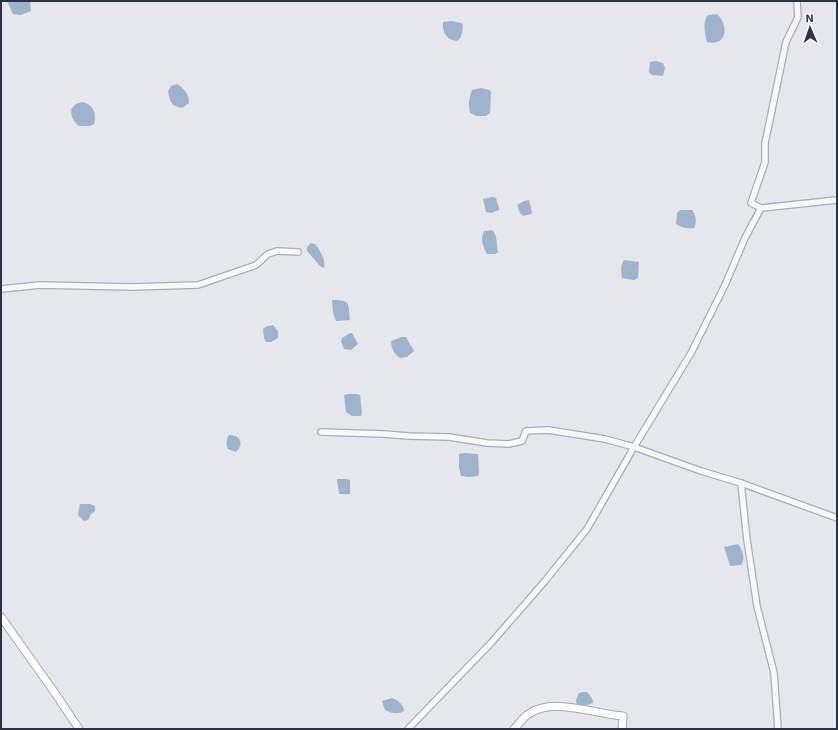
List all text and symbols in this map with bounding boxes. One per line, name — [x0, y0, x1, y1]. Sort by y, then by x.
north arrow — [790, 8, 830, 48]
text: N — [805, 11, 814, 24]

